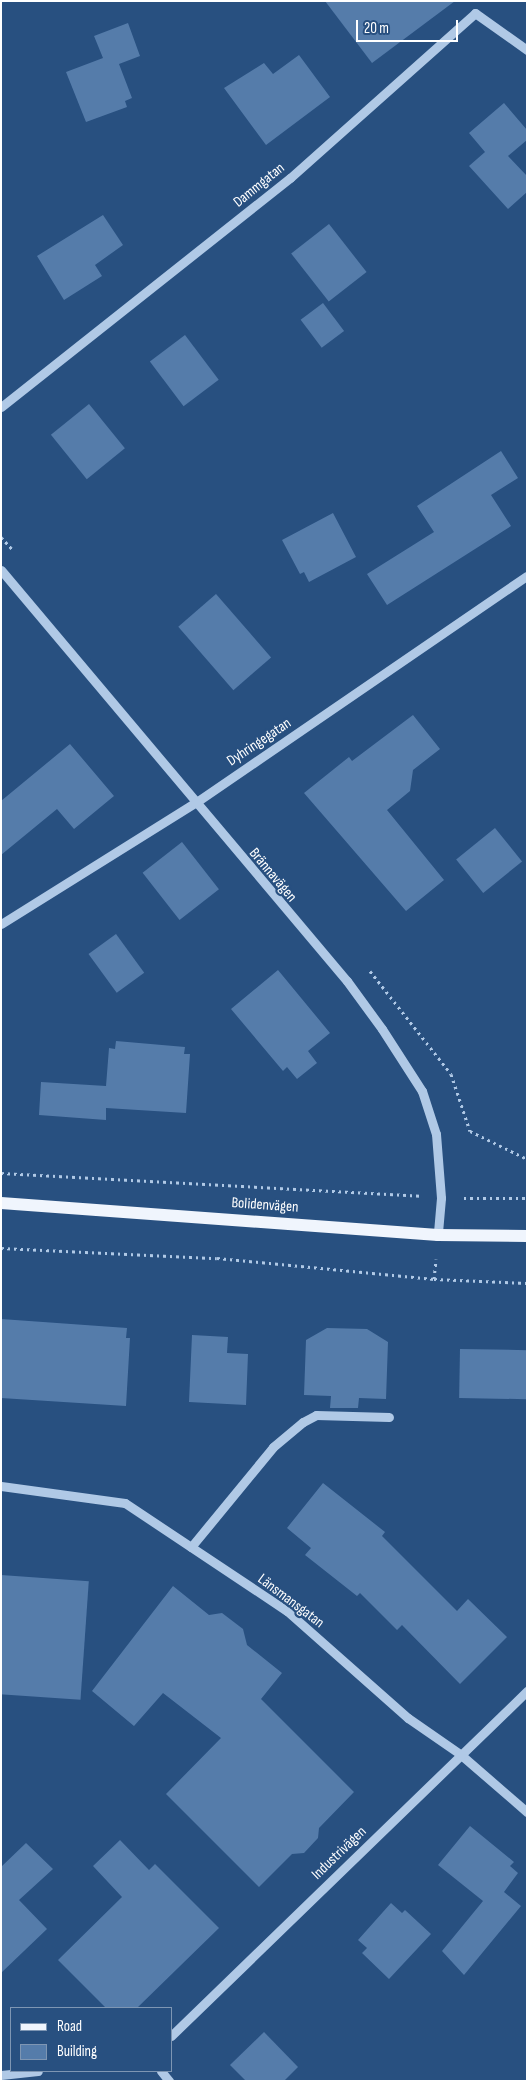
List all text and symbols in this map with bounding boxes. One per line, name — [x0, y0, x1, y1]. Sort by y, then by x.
scale bar — [358, 10, 460, 42]
text: 20 m — [364, 19, 389, 38]
street label: Dammgatan — [230, 159, 288, 211]
street label: Dyhringegatan — [224, 714, 294, 770]
street label: Brännavägen — [245, 844, 301, 906]
street label: Bolidenvägen — [231, 1194, 299, 1216]
street label: Länsmansgatan — [254, 1570, 328, 1632]
street label: Industrivägen — [308, 1823, 370, 1883]
legend — [10, 2007, 172, 2072]
text: Road — [57, 2017, 82, 2036]
text: Building — [57, 2042, 97, 2061]

